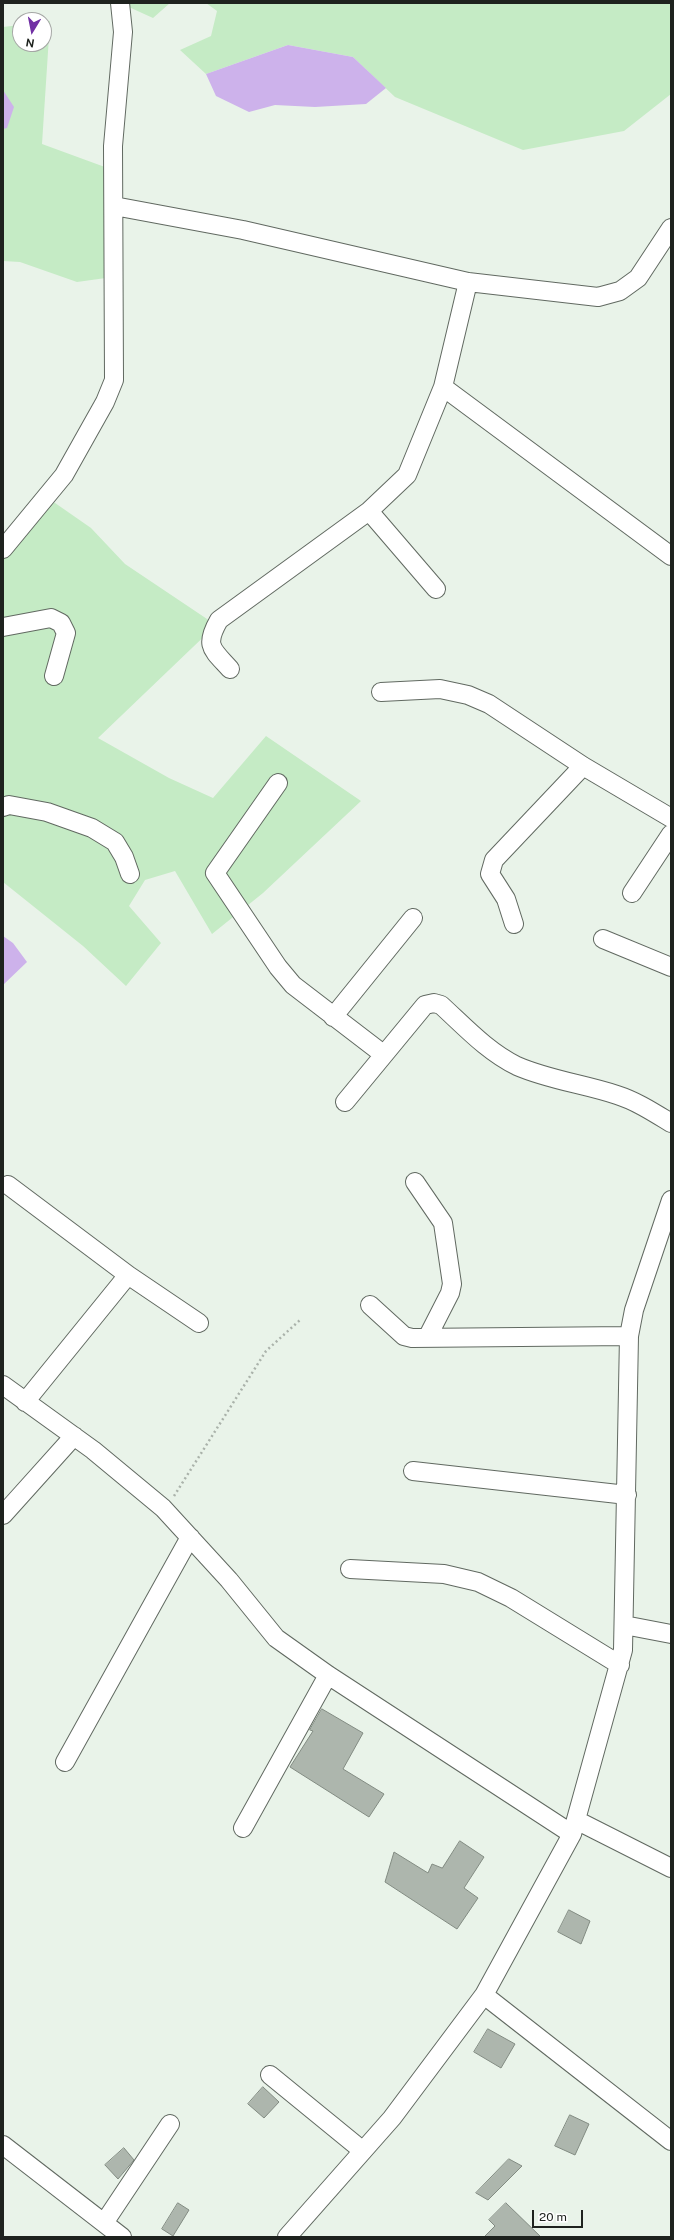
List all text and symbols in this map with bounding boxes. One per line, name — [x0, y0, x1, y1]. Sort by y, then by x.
north arrow — [12, 12, 52, 52]
text: N — [25, 36, 35, 49]
scale bar — [534, 2202, 585, 2228]
text: 20 m — [539, 2210, 567, 2224]

